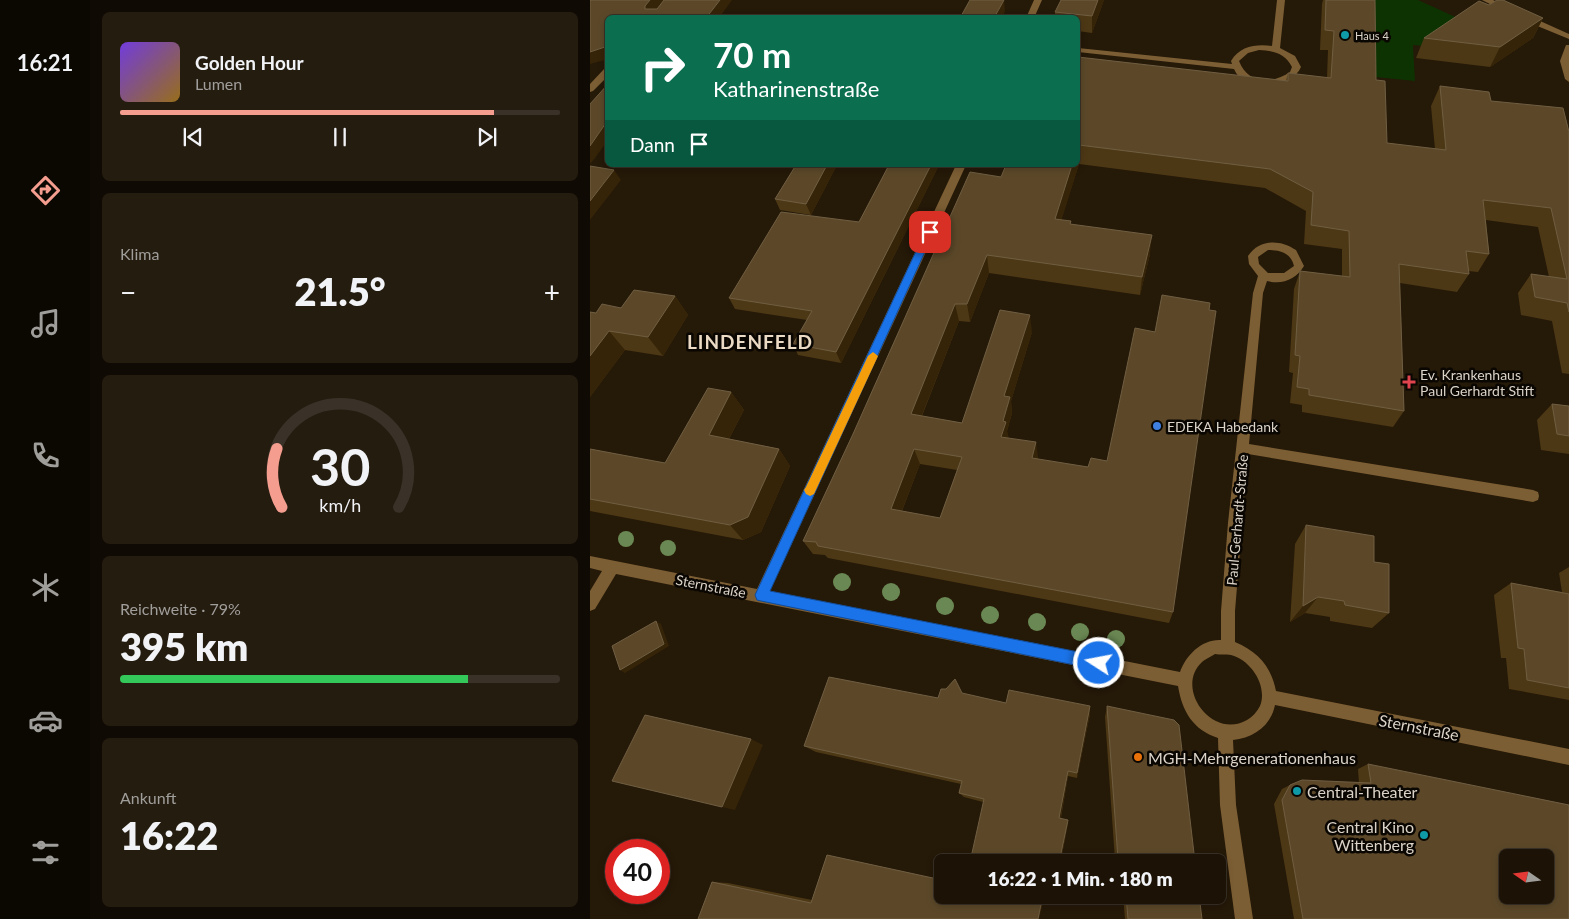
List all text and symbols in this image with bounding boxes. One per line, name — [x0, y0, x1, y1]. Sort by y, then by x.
marker: Haus 4 — [1339, 29, 1351, 41]
place label: Haus 4 — [1355, 29, 1389, 42]
text: 70 m — [713, 33, 791, 75]
icon: right — [630, 35, 695, 100]
text: 16:21 — [17, 49, 73, 76]
text: Golden Hour — [195, 51, 304, 74]
text: Lumen — [195, 74, 242, 93]
text: Katharinenstraße — [713, 75, 879, 102]
icon: previous — [179, 123, 207, 151]
icon: pause — [326, 123, 354, 151]
icon: next — [473, 123, 501, 151]
icon: arrive — [685, 130, 713, 158]
text: Dann — [630, 133, 675, 156]
icon: directions — [28, 173, 63, 208]
pin — [909, 211, 951, 253]
icon: arrive — [916, 218, 944, 246]
text: Klima — [120, 244, 159, 263]
text: 21.5° — [294, 268, 386, 314]
text: − — [120, 275, 136, 309]
text: + — [544, 275, 560, 309]
icon: music — [28, 306, 63, 341]
district label: LINDENFELD — [687, 330, 813, 353]
place label: Ev. Krankenhaus Paul Gerhardt Stift — [1420, 366, 1534, 399]
marker: Ev. Krankenhaus Paul Gerhardt Stift — [1402, 375, 1416, 389]
place label: EDEKA Habedank — [1167, 418, 1279, 435]
marker: EDEKA Habedank — [1151, 420, 1163, 432]
text: 30 — [310, 435, 370, 497]
icon: phone — [28, 438, 63, 473]
street label: Paul-Gerhardt-Straße — [1223, 454, 1251, 586]
text: km/h — [319, 494, 361, 516]
icon: climate — [28, 570, 63, 605]
street label: Sternstraße — [674, 571, 748, 601]
text: Reichweite · 79% — [120, 599, 241, 618]
text: 395 km — [120, 623, 248, 669]
position arrow — [1072, 636, 1124, 688]
icon: car — [28, 703, 63, 738]
street label: Sternstraße — [1377, 710, 1461, 744]
place label: MGH-Mehrgenerationenhaus — [1148, 748, 1356, 767]
marker: MGH-Mehrgenerationenhaus — [1132, 751, 1144, 763]
place label: Central-Theater — [1307, 782, 1418, 801]
marker: Central-Theater — [1291, 785, 1303, 797]
text: Ankunft — [120, 788, 177, 807]
text: 16:22 — [120, 812, 218, 858]
place label: Central Kino Wittenberg — [1327, 817, 1414, 854]
marker: Central Kino Wittenberg — [1418, 829, 1430, 841]
icon: filters — [28, 835, 63, 870]
speed limit sign: 40 — [605, 839, 670, 904]
north arrow — [1499, 849, 1554, 904]
map controls — [1499, 849, 1554, 904]
text: 16:22 · 1 Min. · 180 m — [987, 867, 1173, 890]

